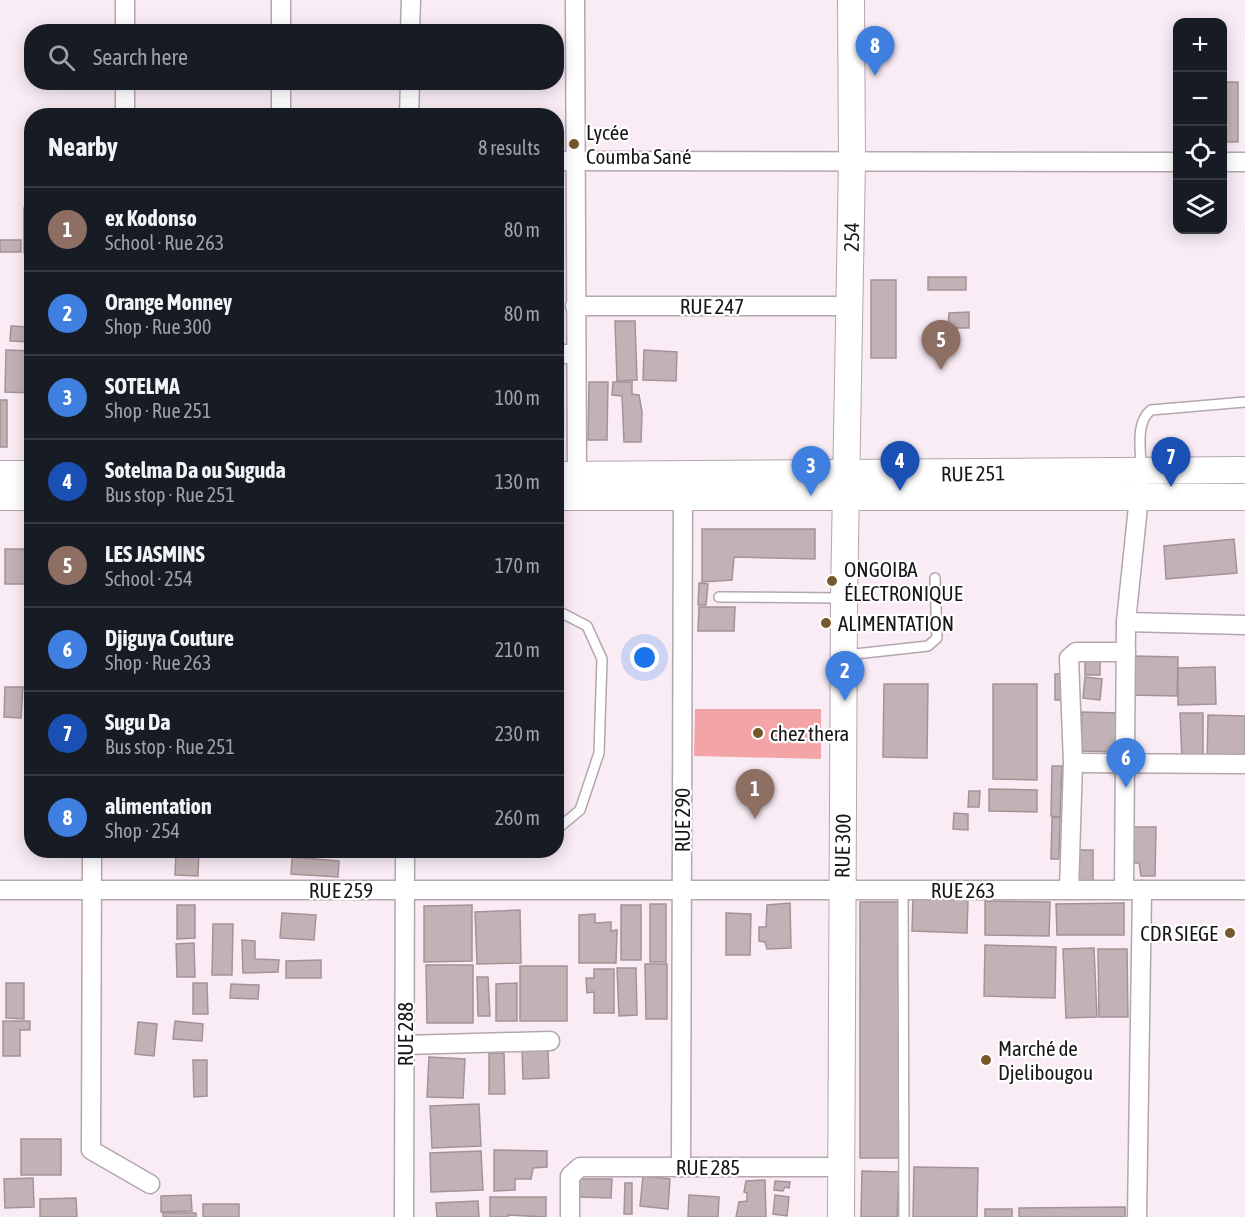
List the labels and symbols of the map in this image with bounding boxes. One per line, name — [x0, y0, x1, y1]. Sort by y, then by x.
pin: 8 — [856, 26, 894, 76]
place label: Lycée Coumba Sané — [586, 120, 691, 168]
marker: Lycée Coumba Sané — [567, 137, 581, 151]
street label: 254 — [839, 222, 863, 252]
street label: RUE 247 — [680, 294, 744, 318]
pin: 5 — [922, 320, 960, 370]
pin: 7 — [1152, 438, 1190, 487]
pin: 4 — [880, 442, 920, 491]
pin: 3 — [792, 446, 830, 496]
street label: RUE 251 — [941, 460, 1005, 486]
place label: ONGOIBA ÉLECTRONIQUE — [844, 557, 963, 605]
marker: ONGOIBA ÉLECTRONIQUE — [825, 574, 839, 588]
place label: ALIMENTATION — [838, 611, 954, 635]
marker: ALIMENTATION — [819, 616, 833, 630]
your location — [630, 643, 659, 672]
pin: 2 — [826, 652, 864, 701]
place label: chez thera — [770, 721, 849, 745]
marker: chez thera — [751, 726, 765, 740]
pin: 6 — [1106, 738, 1146, 788]
pin: 1 — [736, 770, 774, 819]
street label: RUE 290 — [670, 788, 694, 852]
street label: RUE 300 — [829, 814, 855, 878]
street label: RUE 259 — [309, 878, 373, 902]
street label: RUE 263 — [931, 878, 995, 902]
place label: CDR SIEGE — [1140, 921, 1218, 945]
marker: CDR SIEGE — [1223, 926, 1237, 940]
street label: RUE 288 — [393, 1002, 417, 1066]
place label: Marché de Djelibougou — [998, 1036, 1093, 1084]
marker: Marché de Djelibougou — [979, 1053, 993, 1067]
street label: RUE 285 — [676, 1155, 740, 1179]

